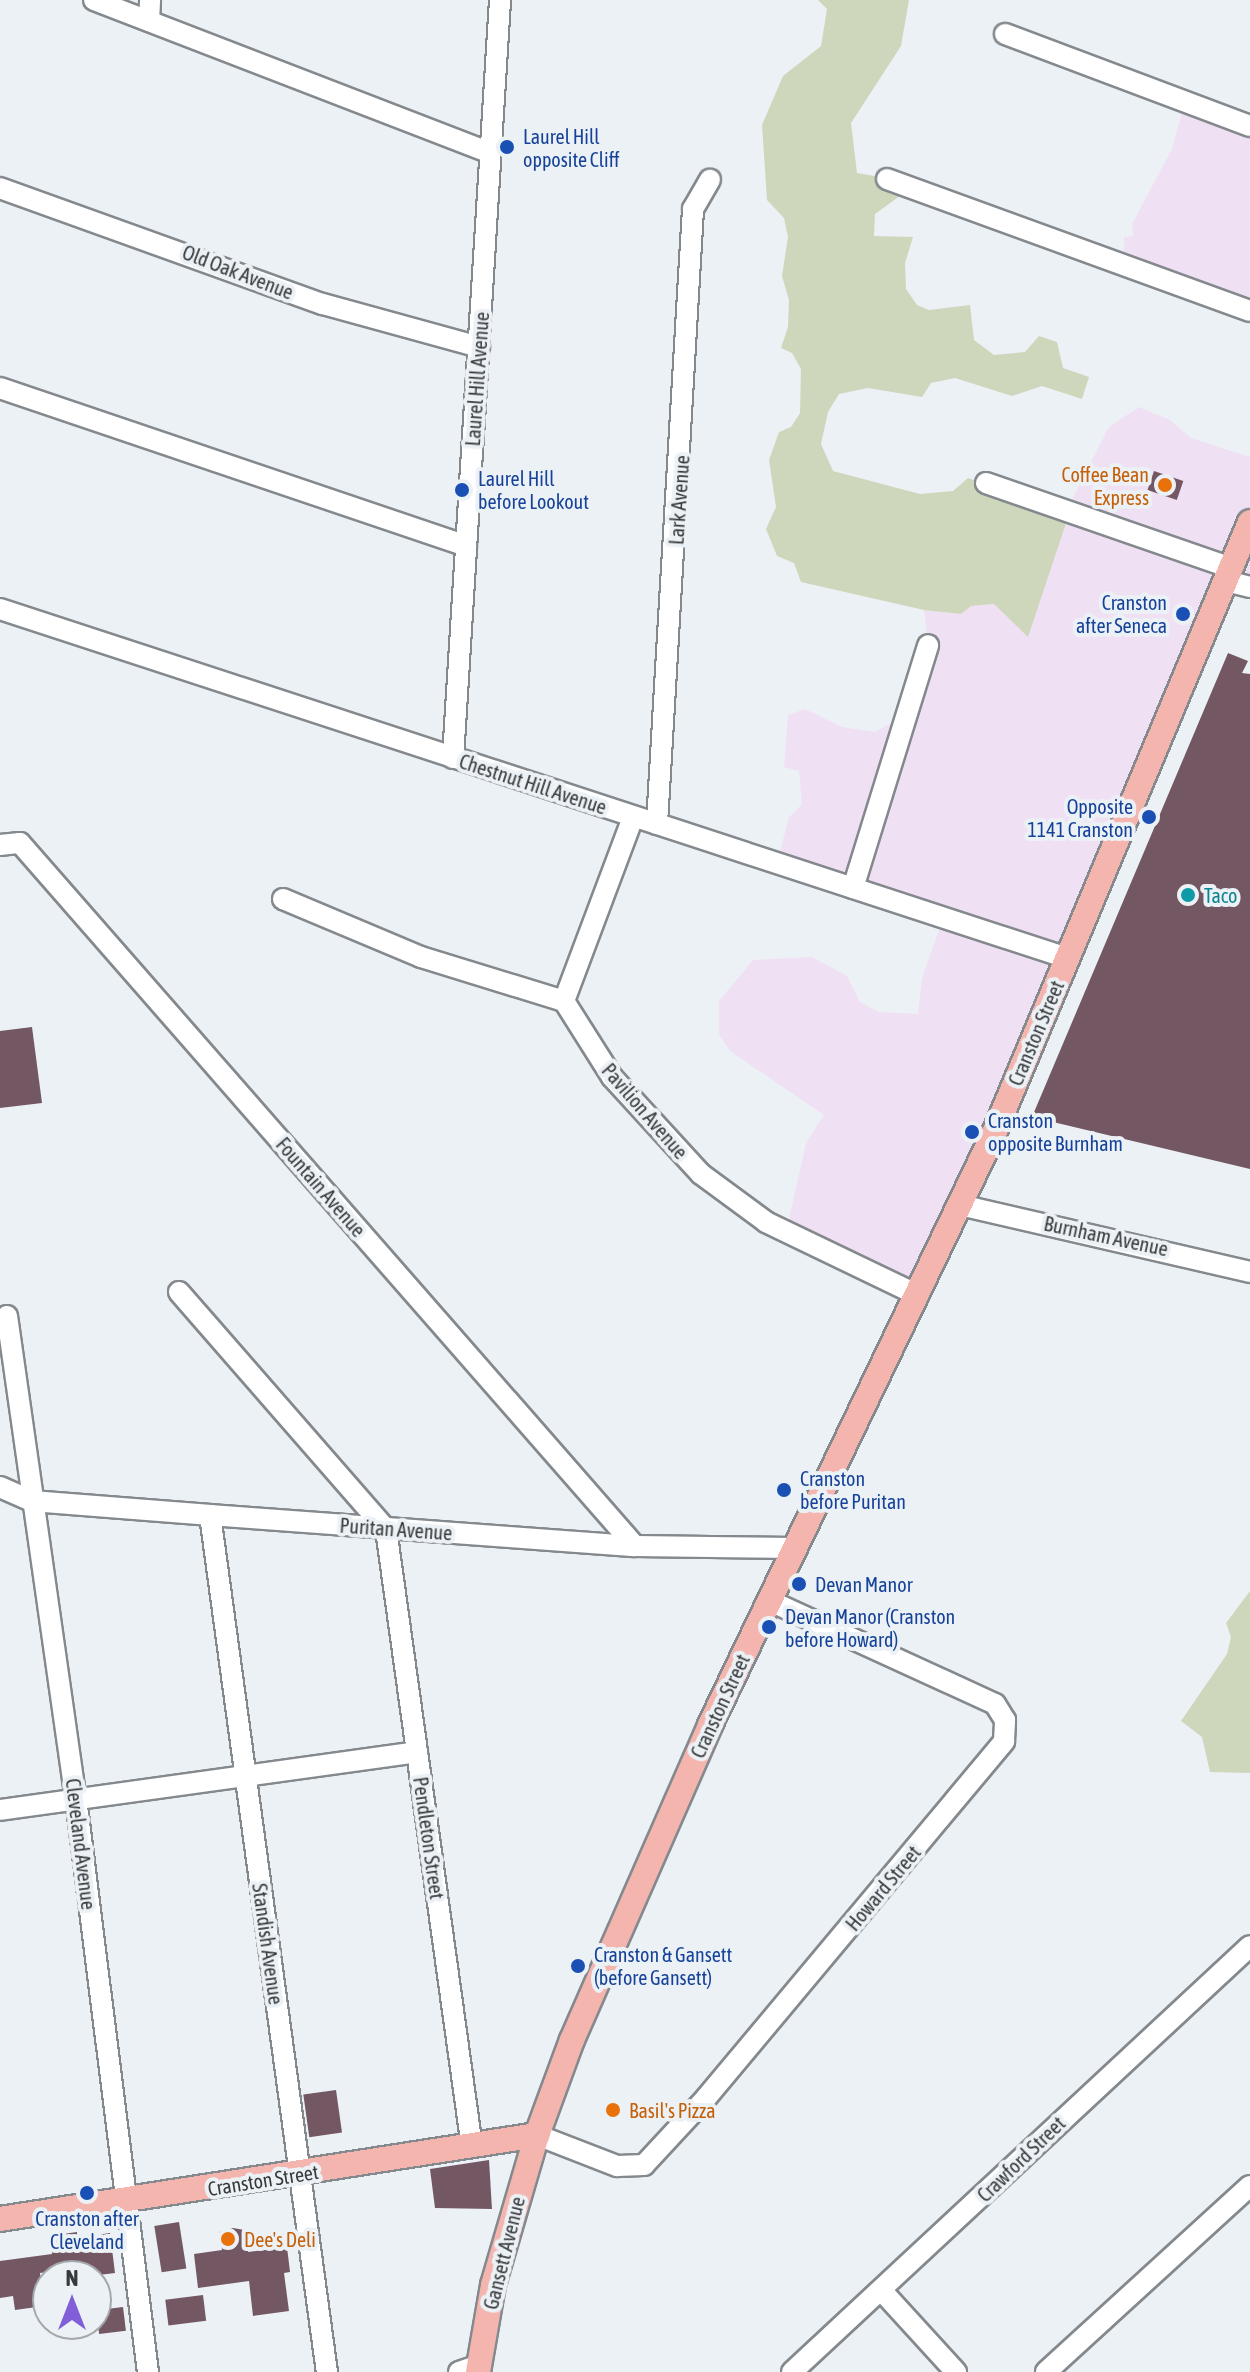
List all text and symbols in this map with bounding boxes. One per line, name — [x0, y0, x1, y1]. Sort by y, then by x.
place label: Laurel Hill opposite Cliff — [523, 124, 620, 171]
marker: Laurel Hill opposite Cliff — [498, 138, 516, 156]
street label: Old Oak Avenue — [179, 240, 297, 304]
street label: Laurel Hill Avenue — [460, 311, 494, 447]
street label: Lark Avenue — [664, 454, 694, 546]
place label: Coffee Bean Express — [1061, 462, 1149, 509]
place label: Laurel Hill before Lookout — [478, 466, 589, 513]
marker: Coffee Bean Express — [1156, 476, 1174, 494]
marker: Laurel Hill before Lookout — [453, 481, 471, 499]
place label: Cranston after Seneca — [1076, 590, 1167, 637]
marker: Cranston after Seneca — [1174, 605, 1192, 623]
street label: Chestnut Hill Avenue — [456, 749, 610, 819]
place label: Opposite 1141 Cranston — [1027, 794, 1133, 841]
marker: Opposite 1141 Cranston — [1140, 808, 1158, 826]
place label: Taco — [1204, 883, 1237, 907]
marker: Taco — [1179, 886, 1197, 904]
street label: Cranston Street — [1003, 977, 1069, 1089]
street label: Pavilion Avenue — [597, 1058, 693, 1164]
place label: Cranston opposite Burnham — [988, 1108, 1123, 1155]
marker: Cranston opposite Burnham — [963, 1123, 981, 1141]
street label: Fountain Avenue — [271, 1132, 371, 1242]
street label: Burnham Avenue — [1042, 1211, 1170, 1261]
place label: Cranston before Puritan — [800, 1466, 906, 1513]
marker: Cranston before Puritan — [775, 1481, 793, 1499]
street label: Puritan Avenue — [339, 1513, 453, 1545]
place label: Devan Manor — [815, 1572, 913, 1596]
marker: Devan Manor — [790, 1575, 808, 1593]
place label: Devan Manor (Cranston before Howard) — [785, 1604, 955, 1651]
marker: Devan Manor (Cranston before Howard) — [760, 1618, 778, 1636]
street label: Cranston Street — [685, 1650, 755, 1762]
street label: Pendleton Street — [409, 1775, 449, 1901]
street label: Cleveland Avenue — [61, 1777, 101, 1911]
street label: Howard Street — [840, 1841, 926, 1935]
street label: Standish Avenue — [248, 1882, 288, 2006]
place label: Cranston & Gansett (before Gansett) — [594, 1942, 732, 1989]
marker: Cranston & Gansett (before Gansett) — [569, 1957, 587, 1975]
place label: Basil's Pizza — [629, 2098, 716, 2122]
marker: Basil's Pizza — [604, 2101, 622, 2119]
street label: Crawford Street — [972, 2111, 1070, 2207]
street label: Cranston Street — [206, 2159, 320, 2201]
marker: Cranston after Cleveland — [78, 2184, 96, 2202]
street label: Gansett Avenue — [478, 2194, 530, 2312]
place label: Cranston after Cleveland — [35, 2206, 139, 2253]
place label: Dee's Deli — [244, 2227, 316, 2251]
marker: Dee's Deli — [219, 2230, 237, 2248]
north arrow — [32, 2260, 112, 2340]
text: N — [66, 2265, 78, 2291]

